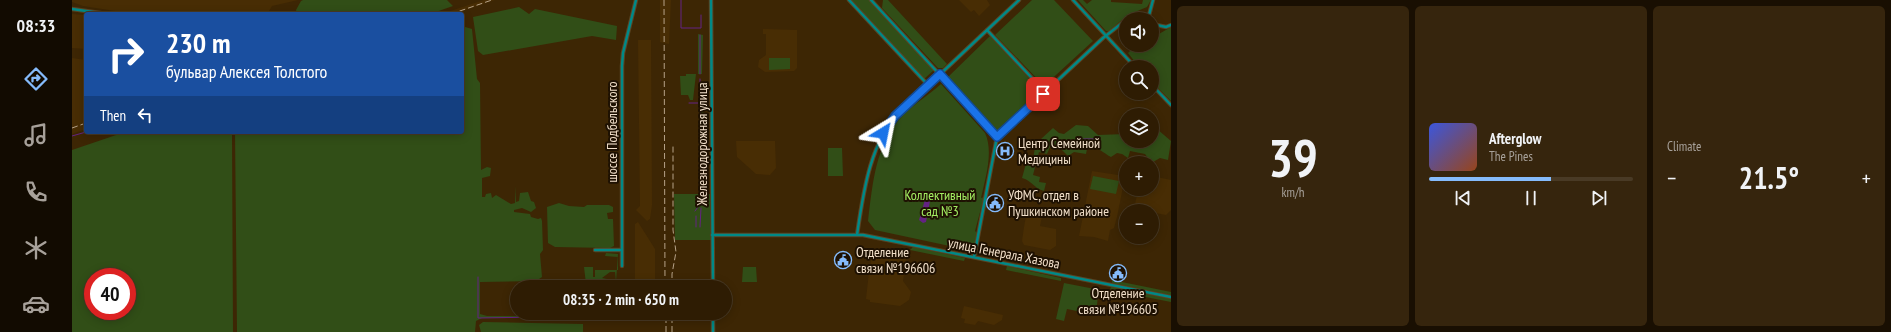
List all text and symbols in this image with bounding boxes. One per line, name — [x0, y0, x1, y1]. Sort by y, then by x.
map controls — [1119, 12, 1159, 244]
button: sound — [1119, 12, 1159, 52]
text: 08:33 — [17, 14, 55, 37]
text: 230 m — [166, 24, 230, 61]
icon: right — [100, 28, 152, 80]
text: бульвар Алексея Толстого — [166, 60, 327, 83]
button: search — [1119, 60, 1159, 100]
icon: directions — [22, 65, 50, 93]
pin — [1026, 77, 1060, 111]
street label: шоссе Подбельского — [603, 82, 621, 183]
street label: Железнодорожная улица — [693, 82, 711, 207]
icon: arrive — [1032, 83, 1054, 105]
icon: left — [134, 104, 156, 126]
text: Then — [100, 106, 126, 125]
button: layers — [1119, 108, 1159, 148]
position arrow — [862, 112, 904, 154]
icon: music — [22, 121, 50, 149]
text: 39 — [1268, 124, 1318, 191]
text: Afterglow — [1489, 129, 1541, 148]
place label: Центр Семейной Медицины — [1018, 134, 1100, 168]
text: Climate — [1667, 138, 1701, 155]
hospital icon: Центр Семейной Медицины — [995, 141, 1015, 161]
text: The Pines — [1489, 148, 1533, 165]
button: + — [1119, 156, 1159, 196]
text: 21.5° — [1739, 158, 1799, 197]
text: − — [1667, 164, 1676, 192]
text: + — [1862, 164, 1871, 192]
icon: phone — [22, 178, 50, 206]
text: km/h — [1281, 184, 1305, 201]
park label: Коллективный сад №3 — [905, 186, 975, 220]
place label: УФМС, отдел в Пушкинском районе — [1008, 186, 1109, 220]
icon: previous — [1452, 187, 1474, 209]
icon: pause — [1520, 187, 1542, 209]
icon: next — [1588, 187, 1610, 209]
public building icon: УФМС, отдел в Пушкинском районе — [985, 193, 1005, 213]
button: − — [1119, 204, 1159, 244]
street label: улица Генерала Хазова — [947, 233, 1061, 273]
icon: climate — [22, 234, 50, 262]
place label: Отделение связи №196606 — [856, 243, 935, 277]
public building icon: Отделение связи №196606 — [833, 250, 853, 270]
public building icon: Отделение связи №196605 — [1108, 263, 1128, 283]
speed limit sign: 40 — [84, 268, 136, 320]
place label: Отделение связи №196605 — [1078, 284, 1158, 318]
icon: car — [22, 290, 50, 318]
text: 08:35 · 2 min · 650 m — [563, 290, 679, 309]

